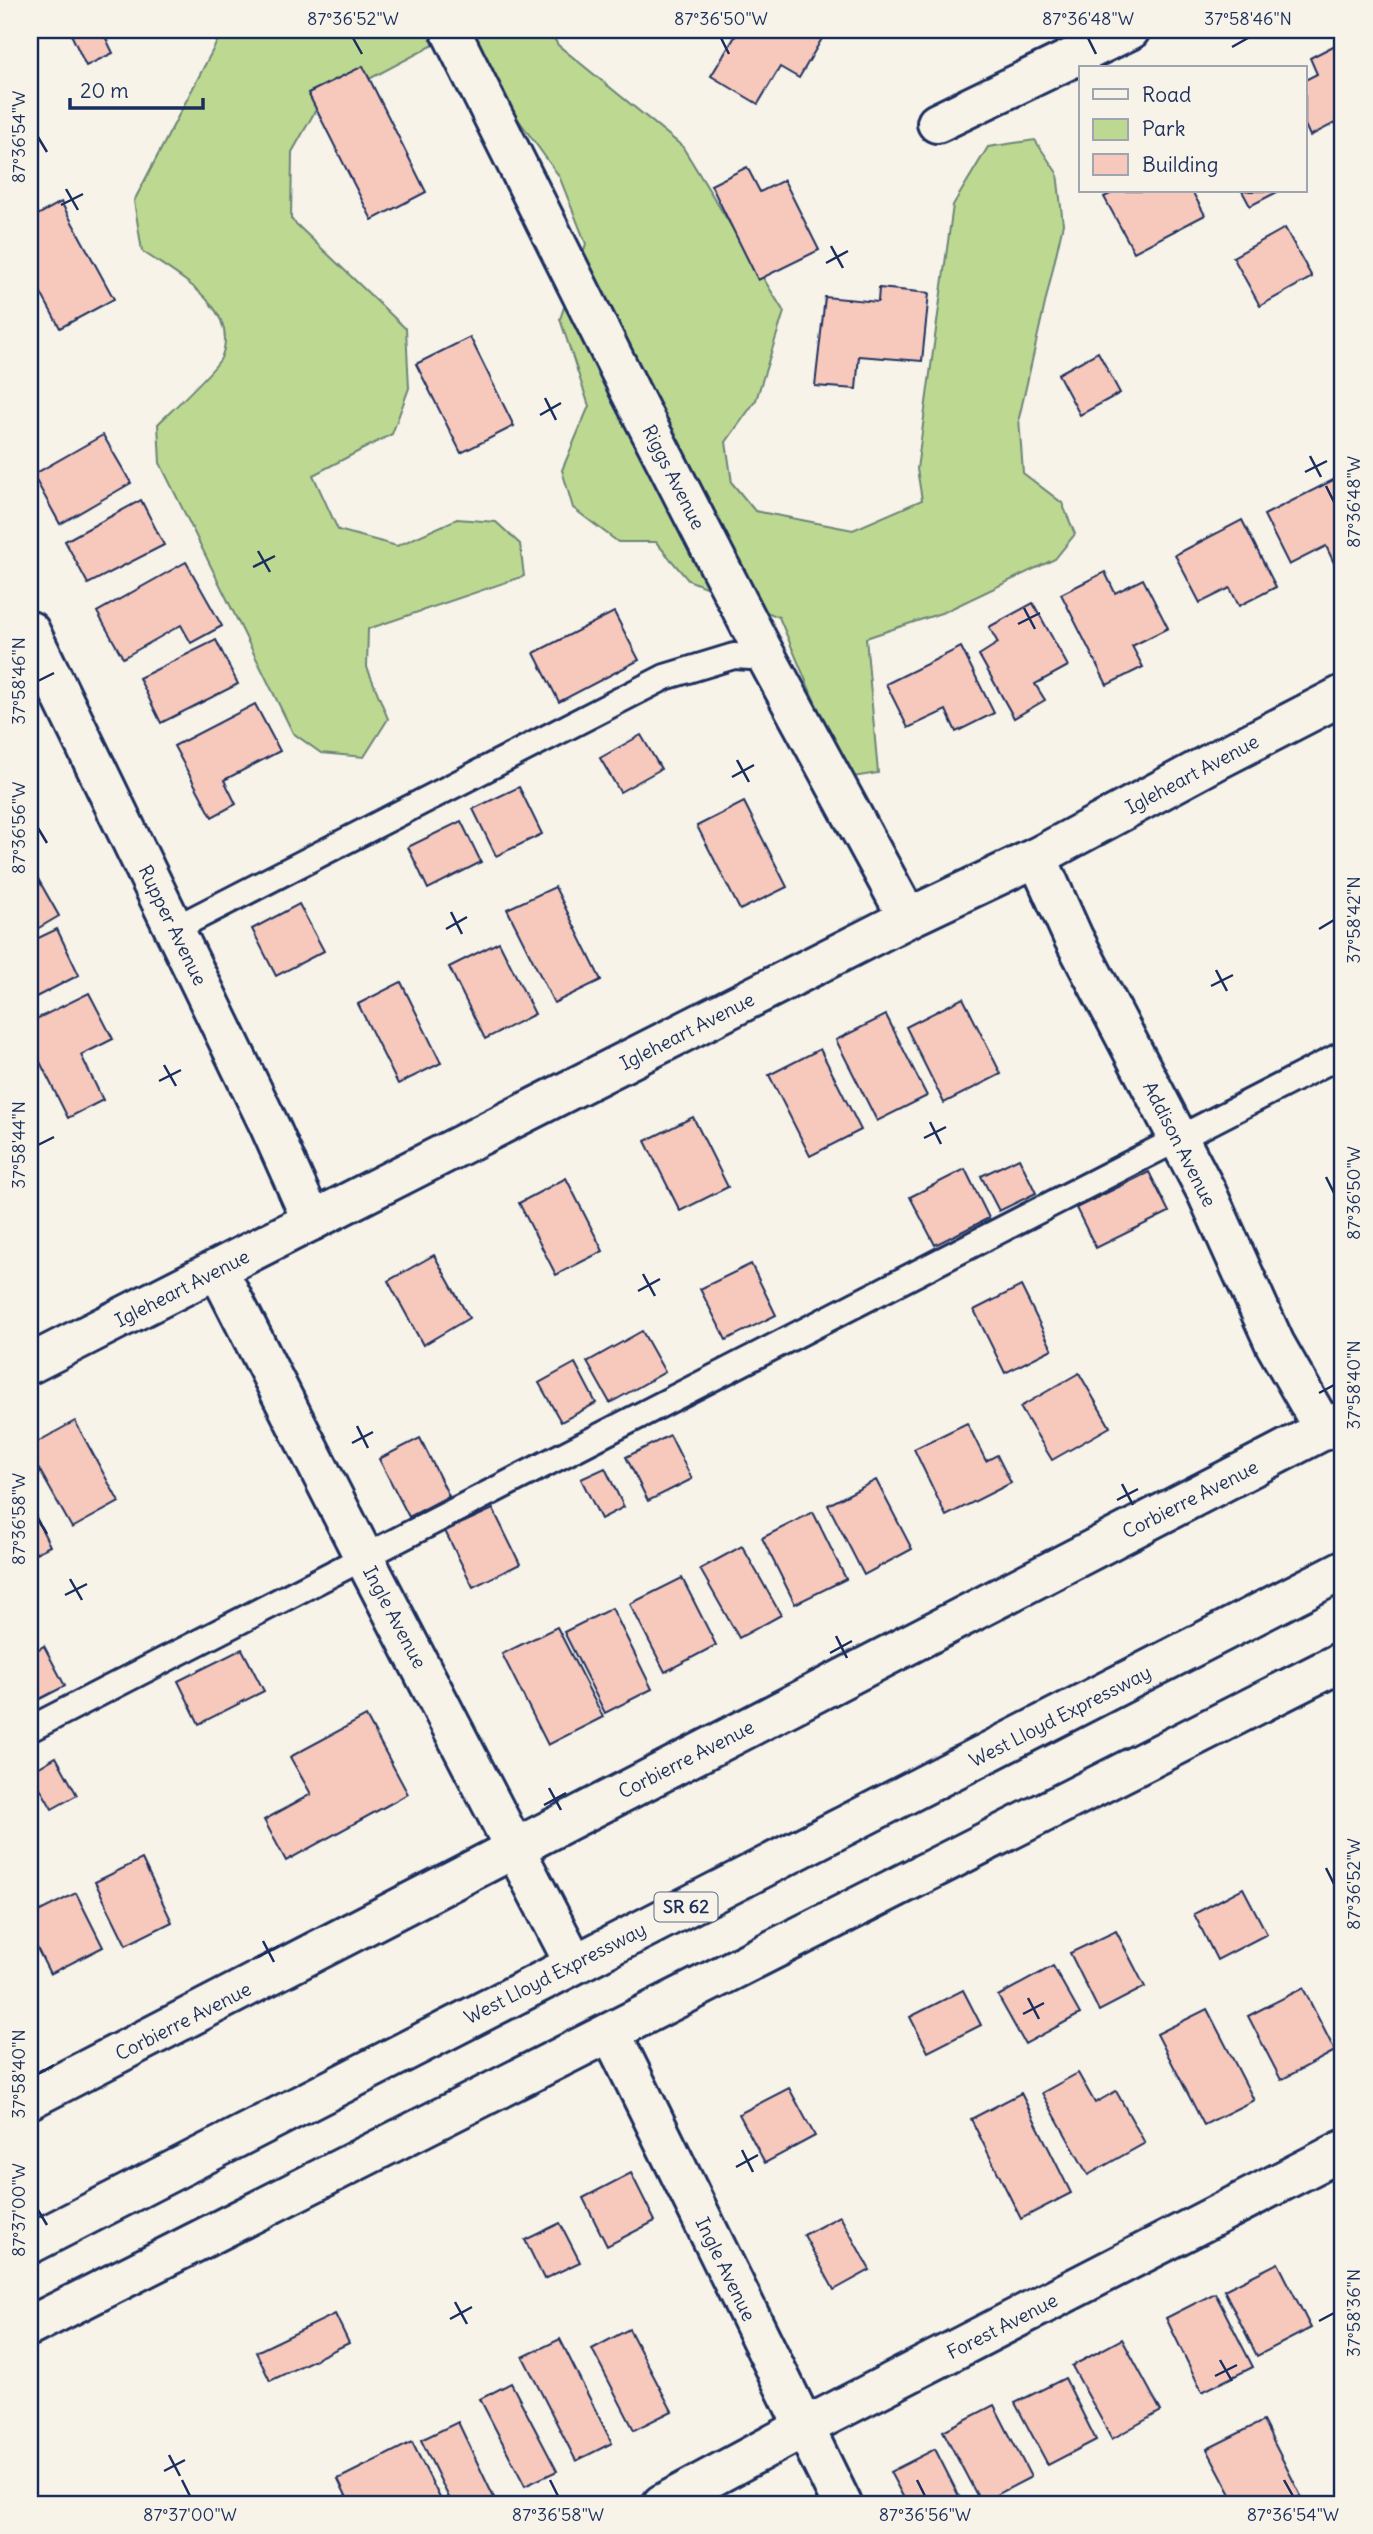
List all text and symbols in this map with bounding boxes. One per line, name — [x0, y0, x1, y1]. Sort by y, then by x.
text: 87°36'52"W — [307, 7, 399, 30]
text: 87°36'50"W — [674, 7, 768, 30]
text: 87°36'48"W — [1042, 7, 1134, 30]
text: 37°58'46"N — [1204, 7, 1292, 30]
scale bar — [70, 66, 203, 110]
legend — [1079, 66, 1306, 192]
text: 20 m — [80, 77, 129, 104]
text: Road — [1142, 81, 1191, 108]
text: 87°36'54"W — [7, 91, 30, 183]
text: Park — [1142, 115, 1185, 142]
text: Building — [1142, 151, 1218, 178]
street label: Riggs Avenue — [637, 421, 711, 533]
text: 87°36'48"W — [1342, 456, 1365, 548]
text: 37°58'46"N — [7, 637, 30, 725]
street label: Igleheart Avenue — [1121, 729, 1263, 819]
text: 87°36'56"W — [7, 782, 30, 874]
street label: Rupper Avenue — [134, 861, 212, 989]
text: 37°58'42"N — [1342, 876, 1365, 964]
street label: Igleheart Avenue — [616, 987, 758, 1075]
street label: Addison Avenue — [1138, 1077, 1222, 1211]
text: 37°58'44"N — [7, 1101, 30, 1189]
text: 87°36'50"W — [1342, 1146, 1365, 1240]
street label: Igleheart Avenue — [111, 1244, 253, 1332]
text: 37°58'40"N — [1342, 1340, 1365, 1430]
street label: Corbierre Avenue — [1118, 1454, 1262, 1544]
text: 87°36'58"W — [7, 1473, 30, 1565]
street label: Ingle Avenue — [358, 1562, 432, 1672]
street label: West Lloyd Expressway — [965, 1660, 1155, 1772]
street label: Corbierre Avenue — [614, 1714, 758, 1804]
text: 87°36'52"W — [1342, 1838, 1365, 1930]
road number: SR 62 — [654, 1893, 718, 1922]
street label: West Lloyd Expressway — [460, 1917, 650, 2029]
street label: Corbierre Avenue — [111, 1976, 255, 2066]
text: 37°58'40"N — [7, 2029, 30, 2119]
text: 87°37'00"W — [7, 2163, 30, 2257]
street label: Ingle Avenue — [691, 2213, 761, 2325]
text: 37°58'36"N — [1342, 2269, 1365, 2357]
street label: Forest Avenue — [943, 2288, 1061, 2364]
text: 87°37'00"W — [143, 2503, 237, 2526]
text: 87°36'58"W — [512, 2503, 604, 2526]
text: 87°36'56"W — [879, 2503, 971, 2526]
text: 87°36'54"W — [1247, 2503, 1339, 2526]

